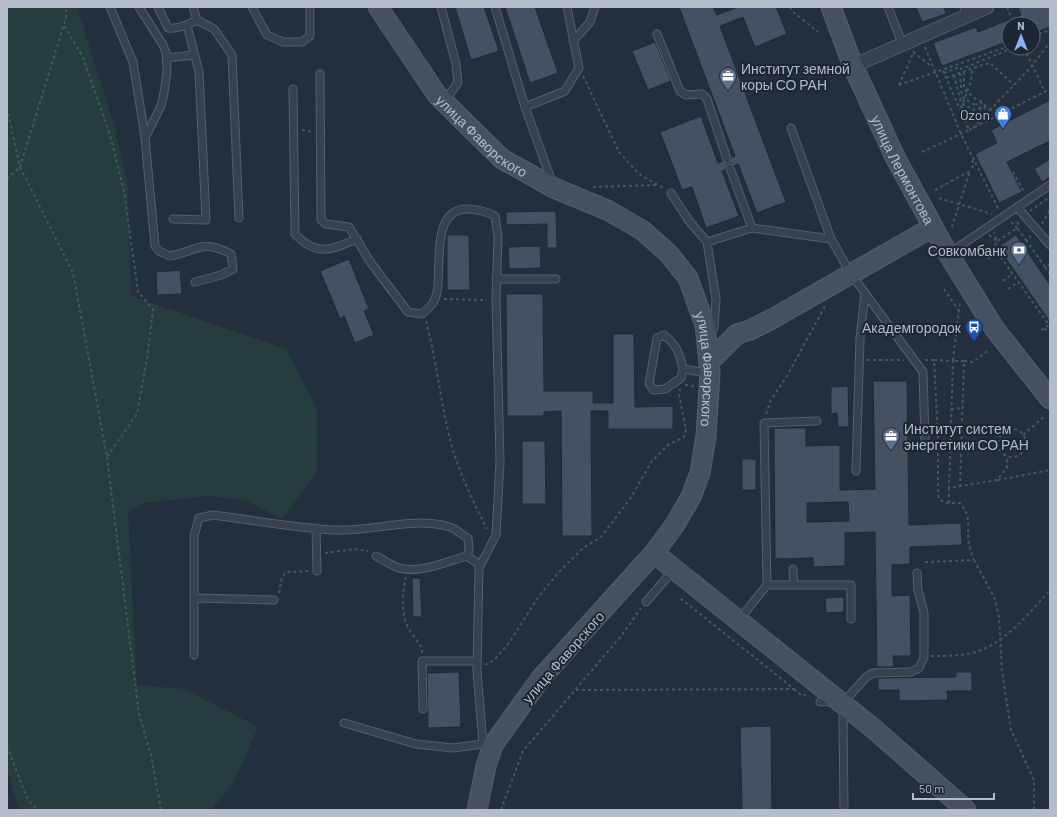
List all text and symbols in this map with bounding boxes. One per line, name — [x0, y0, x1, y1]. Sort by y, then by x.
north arrow — [1001, 16, 1041, 56]
text: N — [1017, 19, 1025, 32]
place label: Институт земной коры СО РАН — [741, 60, 850, 93]
office icon: Институт земной коры СО РАН — [718, 66, 738, 91]
street label: улица Фаворского — [433, 91, 531, 180]
shop icon: Ozon — [993, 104, 1013, 129]
place label: Ozon — [960, 106, 990, 123]
street label: улица Лермонтова — [868, 112, 938, 227]
bank icon: Совкомбанк — [1009, 240, 1029, 265]
place label: Совкомбанк — [928, 242, 1007, 259]
street label: улица Фаворского — [692, 309, 719, 427]
bus stop icon: Академгородок — [964, 317, 984, 342]
place label: Академгородок — [862, 319, 962, 336]
place label: Институт систем энергетики СО РАН — [904, 420, 1029, 453]
office icon: Институт систем энергетики СО РАН — [881, 426, 901, 451]
street label: улица Фаворского — [518, 607, 608, 706]
scale bar — [913, 775, 994, 801]
text: 50 m — [919, 781, 944, 795]

